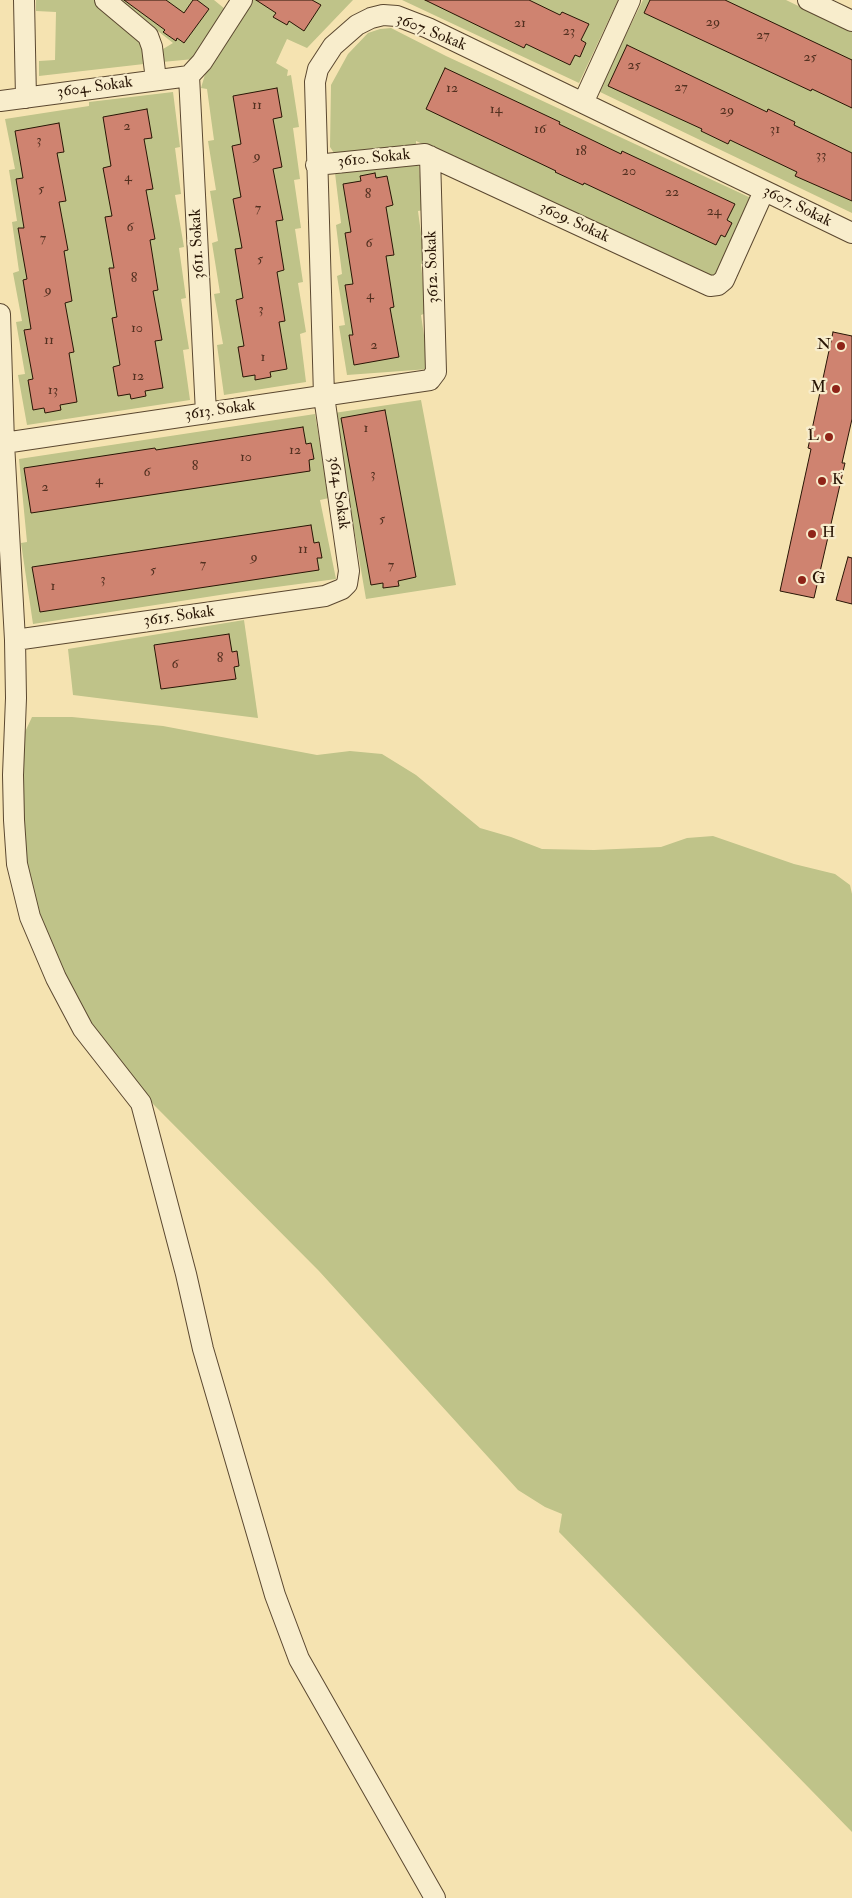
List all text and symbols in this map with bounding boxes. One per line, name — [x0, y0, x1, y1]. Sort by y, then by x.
street label: 3607. Sokak — [393, 10, 469, 56]
house number: 29 — [706, 15, 720, 31]
house number: 21 — [514, 16, 526, 32]
house number: 23 — [563, 24, 575, 40]
house number: 27 — [756, 28, 770, 44]
house number: 25 — [803, 50, 817, 66]
house number: 25 — [627, 58, 641, 74]
street label: 3604. Sokak — [56, 73, 134, 103]
house number: 27 — [674, 80, 688, 96]
house number: 12 — [446, 81, 458, 97]
house number: 11 — [252, 98, 262, 114]
house number: 14 — [490, 102, 502, 118]
house number: 29 — [720, 103, 734, 119]
house number: 2 — [123, 119, 131, 135]
house number: 16 — [534, 122, 546, 138]
house number: 31 — [770, 122, 780, 138]
house number: 3 — [36, 133, 42, 149]
house number: 18 — [575, 144, 587, 160]
street label: 3610. Sokak — [337, 146, 411, 172]
house number: 33 — [816, 148, 826, 164]
house number: 9 — [253, 149, 261, 165]
house number: 20 — [622, 164, 636, 180]
house number: 4 — [124, 170, 132, 186]
house number: 5 — [38, 182, 44, 198]
street label: 3607. Sokak — [759, 182, 835, 232]
house number: 22 — [665, 185, 679, 201]
house number: 8 — [365, 187, 371, 203]
street label: 3609. Sokak — [536, 198, 612, 248]
house number: 7 — [255, 201, 261, 217]
house number: 24 — [707, 204, 721, 220]
street label: 3611. Sokak — [187, 208, 209, 280]
house number: 6 — [126, 220, 134, 236]
street label: 3612. Sokak — [422, 230, 444, 304]
house number: 7 — [40, 231, 46, 247]
house number: 6 — [365, 236, 373, 252]
house number: 5 — [257, 252, 263, 268]
house number: 8 — [131, 271, 137, 287]
house number: 9 — [44, 283, 52, 299]
house number: 4 — [366, 288, 374, 304]
house number: 3 — [258, 302, 264, 318]
house number: 10 — [131, 321, 143, 337]
house number: 11 — [44, 333, 54, 349]
place label: N — [817, 336, 831, 356]
house number: 2 — [370, 338, 378, 354]
marker: N — [835, 340, 847, 352]
house number: 1 — [261, 350, 265, 366]
house number: 12 — [132, 369, 144, 385]
place label: M — [811, 379, 826, 399]
house number: 13 — [48, 383, 58, 399]
marker: M — [830, 383, 842, 395]
street label: 3613. Sokak — [184, 397, 256, 425]
house number: 1 — [364, 421, 368, 437]
place label: L — [807, 427, 819, 447]
marker: L — [823, 431, 835, 443]
house number: 12 — [289, 443, 301, 459]
house number: 10 — [240, 450, 252, 466]
street label: 3614. Sokak — [323, 455, 353, 531]
house number: 8 — [192, 459, 198, 475]
house number: 6 — [143, 465, 151, 481]
house number: 3 — [370, 467, 376, 483]
place label: K — [832, 471, 843, 491]
house number: 4 — [95, 473, 103, 489]
marker: K — [816, 475, 828, 487]
house number: 2 — [41, 480, 49, 496]
house number: 5 — [379, 512, 385, 528]
place label: H — [822, 524, 835, 544]
marker: H — [806, 528, 818, 540]
house number: 11 — [298, 542, 308, 558]
house number: 9 — [250, 550, 258, 566]
house number: 7 — [200, 557, 206, 573]
house number: 7 — [388, 558, 394, 574]
house number: 5 — [150, 563, 156, 579]
place label: G — [812, 570, 825, 590]
house number: 3 — [100, 572, 106, 588]
marker: G — [796, 574, 808, 586]
house number: 1 — [51, 579, 55, 595]
street label: 3615. Sokak — [142, 603, 216, 631]
house number: 8 — [217, 651, 223, 667]
house number: 6 — [171, 657, 179, 673]

